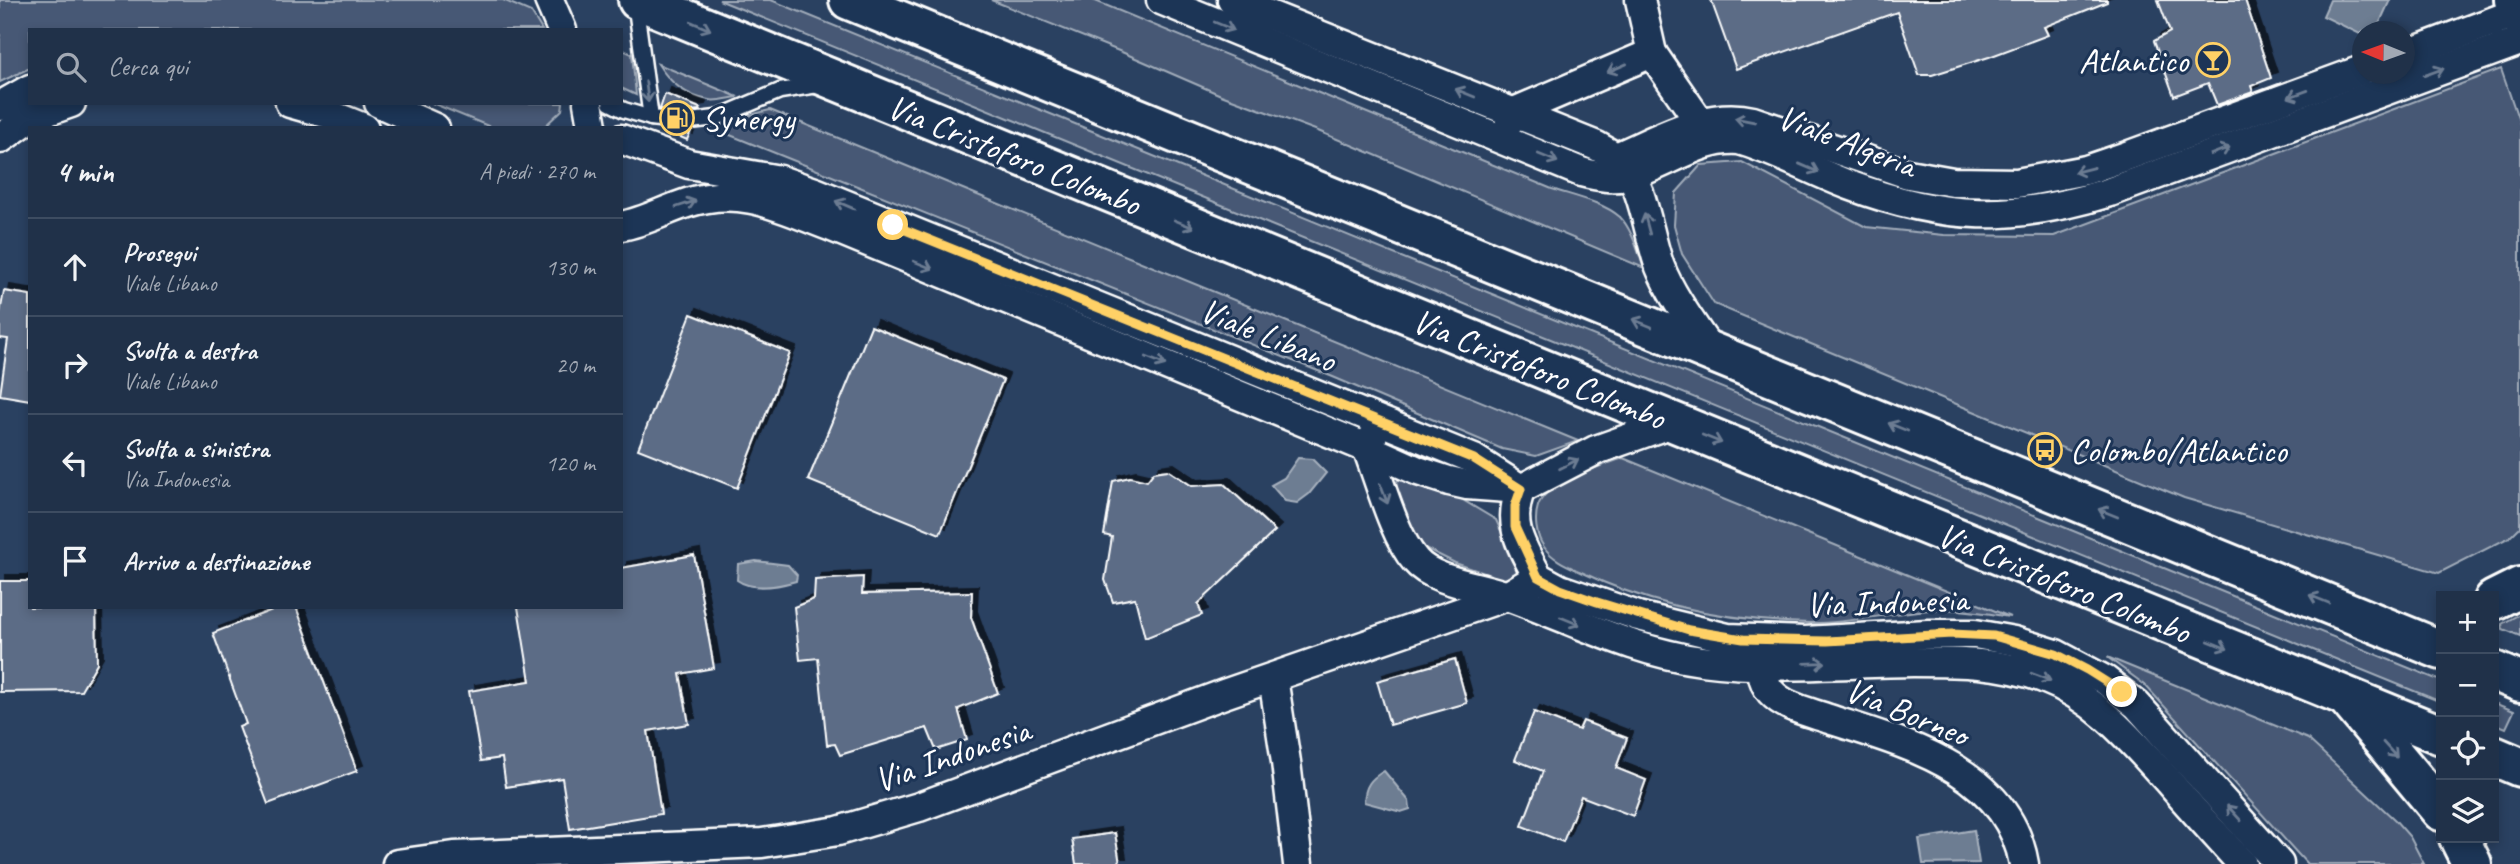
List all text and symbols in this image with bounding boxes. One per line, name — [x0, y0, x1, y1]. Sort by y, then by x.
one-way arrow — [1213, 20, 1234, 33]
one-way arrow — [690, 21, 711, 34]
north arrow — [2352, 21, 2415, 84]
search box — [28, 28, 623, 105]
place label: Atlantico — [2079, 38, 2190, 83]
bar icon: Atlantico — [2194, 41, 2232, 79]
icon: search — [52, 48, 90, 86]
text: Cerca qui — [108, 50, 188, 83]
one-way arrow — [1607, 62, 1628, 75]
one-way arrow — [2422, 65, 2444, 78]
one-way arrow — [641, 80, 654, 103]
street label: Via Cristoforo Colombo — [881, 84, 1148, 227]
one-way arrow — [1455, 85, 1477, 98]
one-way arrow — [2288, 88, 2310, 101]
street label: Viale Algeria — [1772, 94, 1925, 189]
place label: Synergy — [702, 96, 797, 141]
fuel station icon: Synergy — [658, 99, 696, 137]
one-way arrow — [1734, 113, 1757, 126]
one-way arrow — [2209, 143, 2231, 156]
text: 4 min — [56, 153, 113, 191]
one-way arrow — [1537, 153, 1558, 166]
text: A piedi · 270 m — [479, 157, 595, 186]
one-way arrow — [1797, 163, 1819, 176]
one-way arrow — [2073, 164, 2095, 177]
one-way arrow — [674, 197, 696, 209]
one-way arrow — [835, 198, 857, 211]
route start — [877, 209, 908, 240]
one-way arrow — [1640, 213, 1653, 236]
one-way arrow — [1172, 218, 1194, 231]
text: Prosegui — [123, 236, 196, 269]
icon: ahead — [56, 248, 94, 286]
text: 130 m — [546, 253, 595, 282]
one-way arrow — [912, 260, 934, 273]
text: Viale Libano — [123, 269, 217, 298]
street label: Viale Libano — [1194, 287, 1344, 383]
street label: Via Cristoforo Colombo — [1406, 298, 1673, 441]
one-way arrow — [1632, 315, 1653, 328]
text: Svolta a destra — [123, 334, 257, 367]
icon: right — [56, 346, 94, 384]
text: 20 m — [556, 351, 595, 380]
one-way arrow — [1145, 356, 1167, 369]
text: Viale Libano — [123, 367, 217, 396]
one-way arrow — [1888, 420, 1909, 433]
place label: Colombo/Atlantico — [2070, 428, 2288, 473]
bus stop icon: Colombo/Atlantico — [2026, 431, 2064, 469]
text: Svolta a sinistra — [123, 432, 269, 465]
one-way arrow — [1701, 434, 1722, 447]
icon: left — [56, 444, 94, 482]
text: 120 m — [546, 449, 595, 478]
one-way arrow — [1558, 456, 1579, 470]
text: Via Indonesia — [123, 465, 229, 494]
one-way arrow — [1379, 482, 1392, 504]
one-way arrow — [2098, 506, 2120, 519]
street label: Via Cristoforo Colombo — [1931, 512, 2198, 655]
icon: arrive — [56, 542, 94, 580]
text: Arrivo a destinazione — [123, 545, 309, 578]
street label: Via Indonesia — [1805, 577, 1971, 627]
map controls — [2436, 591, 2499, 843]
button: + — [2436, 591, 2499, 654]
one-way arrow — [2309, 592, 2330, 605]
one-way arrow — [1559, 616, 1580, 629]
one-way arrow — [2206, 639, 2228, 652]
button: − — [2436, 654, 2499, 717]
one-way arrow — [1804, 657, 1827, 670]
street label: Via Borneo — [1839, 667, 1978, 758]
one-way arrow — [2030, 672, 2052, 685]
route end — [2106, 676, 2137, 707]
street label: Via Indonesia — [868, 707, 1038, 803]
button: locate — [2436, 717, 2499, 780]
one-way arrow — [2382, 741, 2399, 758]
button: layers — [2436, 780, 2499, 843]
one-way arrow — [2226, 804, 2242, 822]

